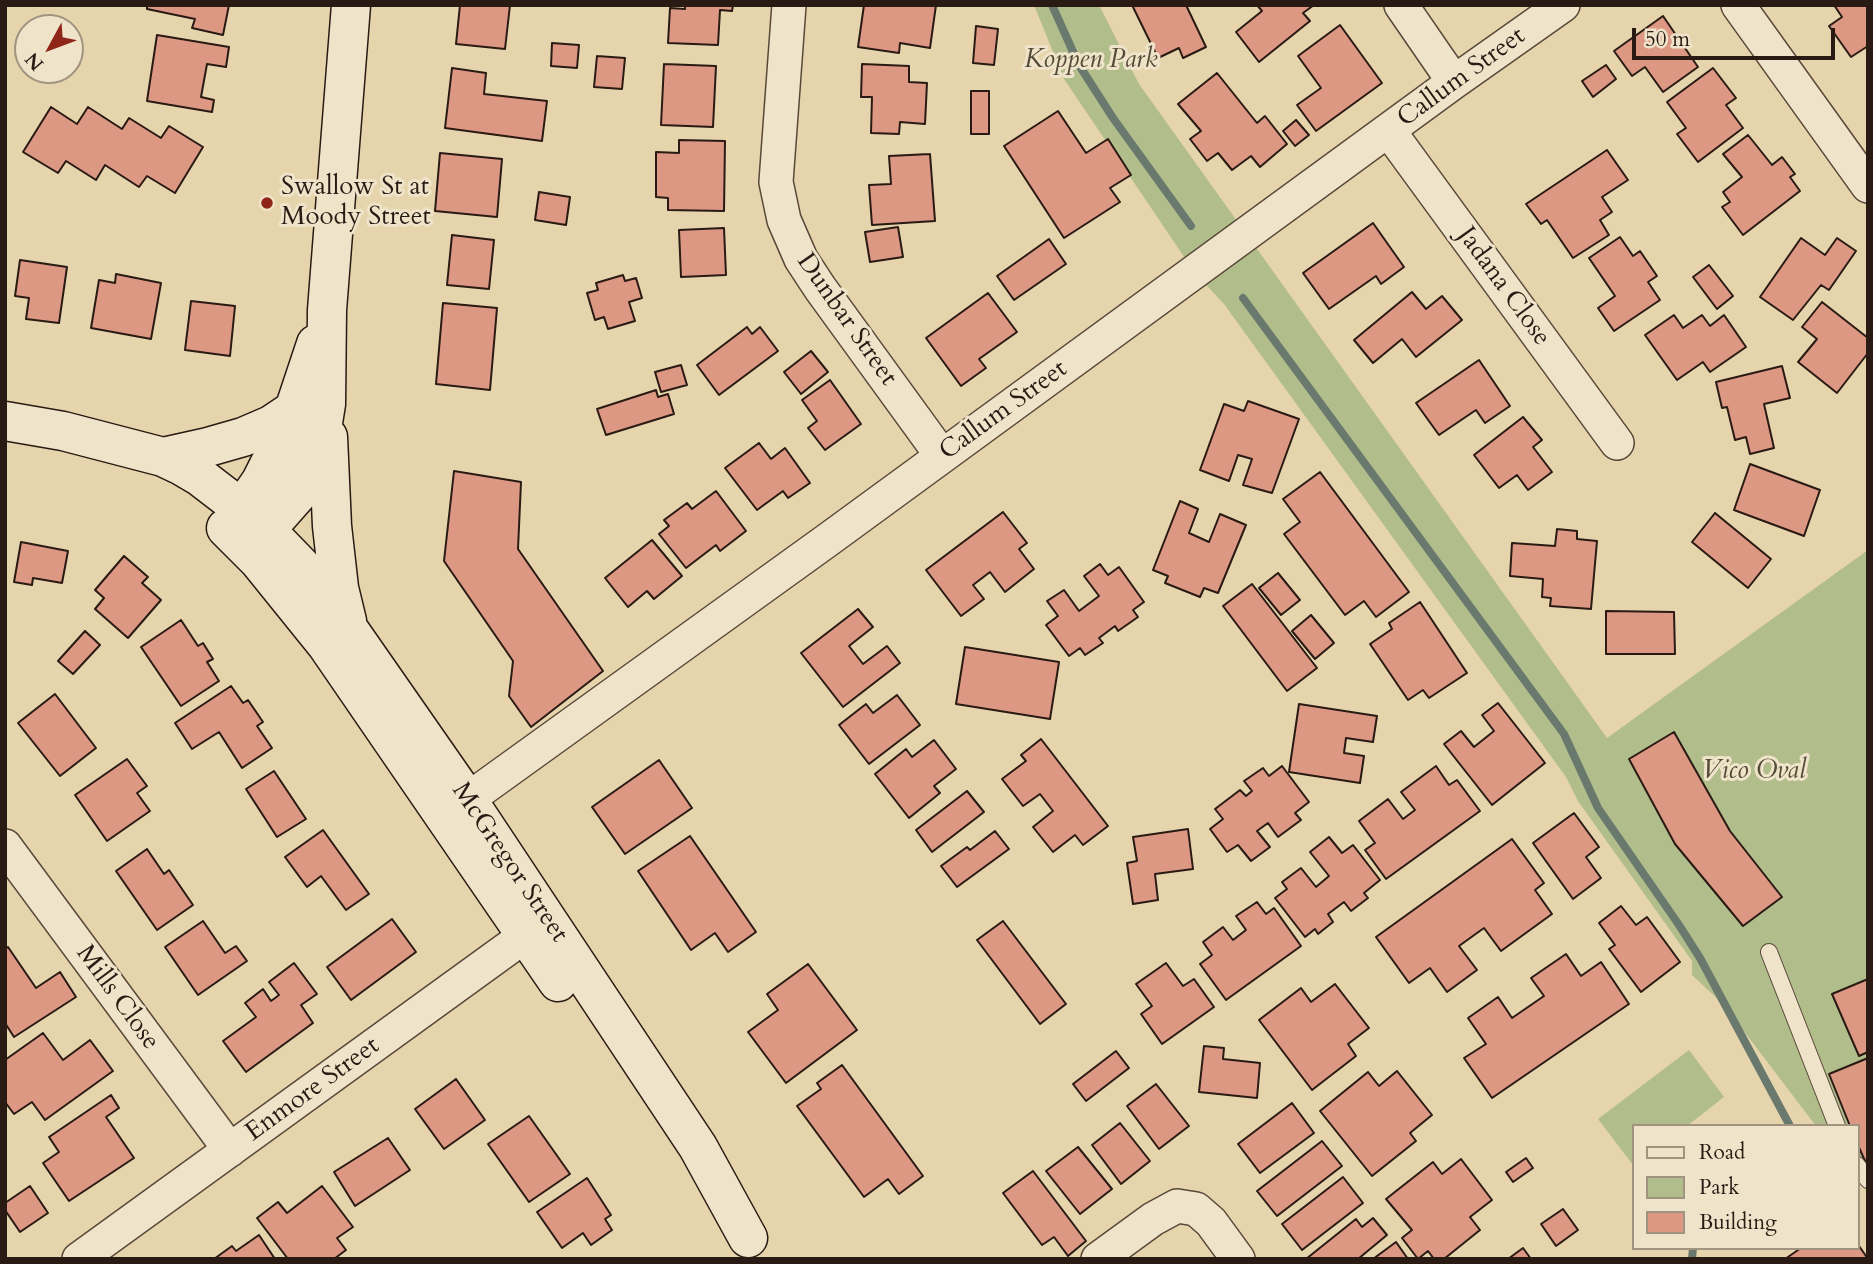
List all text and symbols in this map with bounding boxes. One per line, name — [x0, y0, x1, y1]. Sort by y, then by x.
north arrow — [14, 14, 84, 84]
scale bar — [1635, 14, 1838, 58]
street label: Callum Street — [1392, 21, 1532, 135]
text: 50 m — [1645, 25, 1690, 54]
park label: Koppen Park — [1024, 45, 1158, 77]
text: N — [19, 47, 50, 76]
place label: Swallow St at Moody Street — [281, 172, 431, 234]
marker: Swallow St at Moody Street — [259, 195, 275, 211]
street label: Jadana Close — [1449, 222, 1557, 352]
street label: Dunbar Street — [789, 248, 903, 392]
street label: Callum Street — [934, 354, 1074, 468]
park label: Vico Oval — [1702, 756, 1806, 788]
street label: McGregor Street — [444, 777, 574, 949]
street label: Mills Close — [69, 940, 165, 1056]
street label: Enmore Street — [240, 1031, 386, 1149]
legend — [1632, 1124, 1859, 1250]
text: Road — [1699, 1138, 1745, 1167]
text: Park — [1699, 1173, 1739, 1202]
text: Building — [1699, 1208, 1777, 1237]

